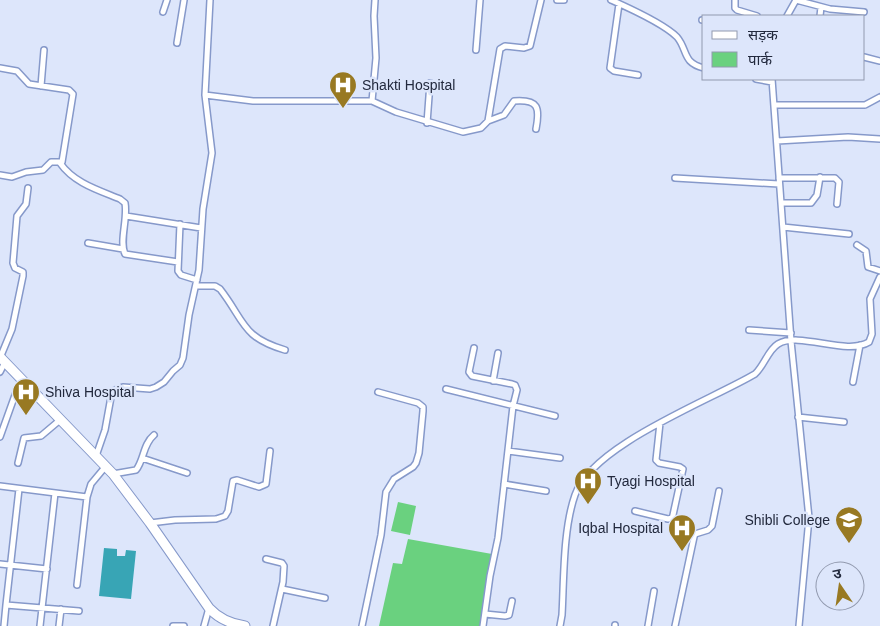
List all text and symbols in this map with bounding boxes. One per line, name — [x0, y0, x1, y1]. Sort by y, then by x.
legend — [702, 15, 865, 80]
text: सड़क — [748, 26, 778, 43]
text: पार्क — [748, 51, 772, 68]
hospital icon: Shakti Hospital — [328, 70, 358, 109]
place label: Shakti Hospital — [362, 77, 455, 93]
hospital icon: Shiva Hospital — [11, 377, 41, 416]
place label: Shiva Hospital — [45, 384, 135, 400]
hospital icon: Tyagi Hospital — [573, 466, 603, 505]
place label: Tyagi Hospital — [607, 473, 695, 489]
school or university icon: Shibli College — [834, 505, 864, 544]
place label: Shibli College — [744, 512, 830, 528]
hospital icon: Iqbal Hospital — [667, 513, 697, 552]
place label: Iqbal Hospital — [578, 520, 663, 536]
north arrow — [815, 561, 865, 611]
text: उ — [831, 564, 844, 582]

